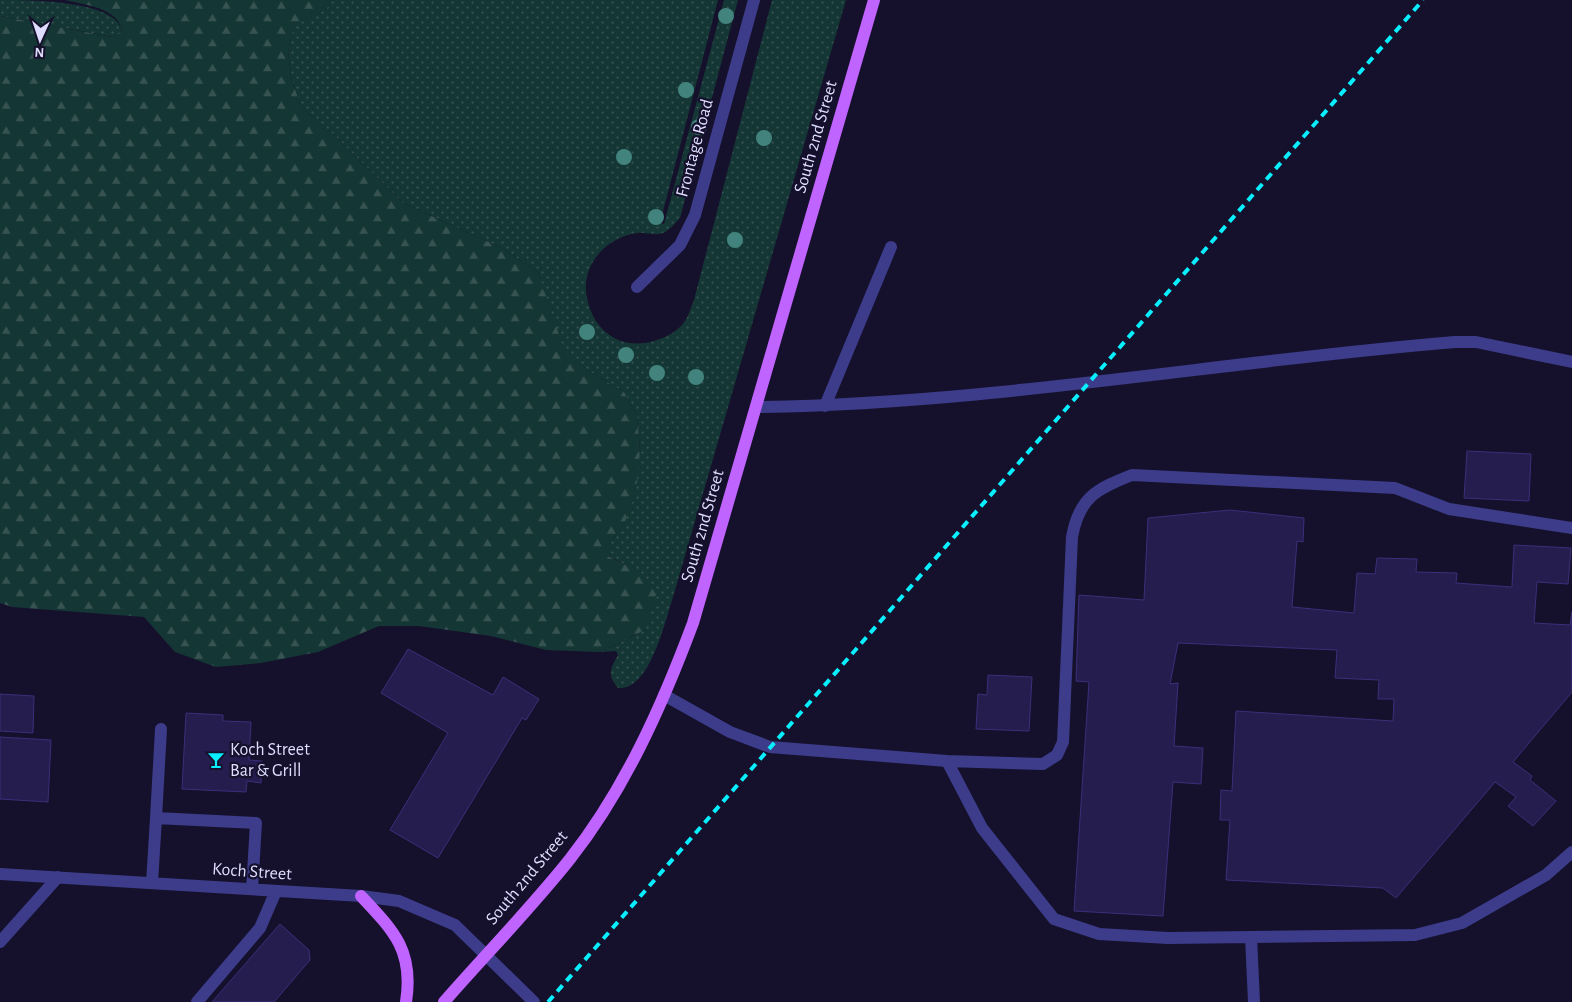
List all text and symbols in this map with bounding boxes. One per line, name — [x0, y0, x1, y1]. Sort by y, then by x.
north arrow — [15, 15, 65, 65]
text: N — [34, 45, 45, 59]
street label: South 2nd Street — [791, 78, 841, 195]
street label: Frontage Road — [673, 97, 717, 199]
street label: South 2nd Street — [678, 467, 728, 584]
place label: Koch Street Bar & Grill — [230, 741, 310, 780]
bar icon: Koch Street Bar & Grill — [206, 750, 226, 770]
street label: South 2nd Street — [483, 827, 571, 928]
street label: Koch Street — [212, 860, 293, 884]

